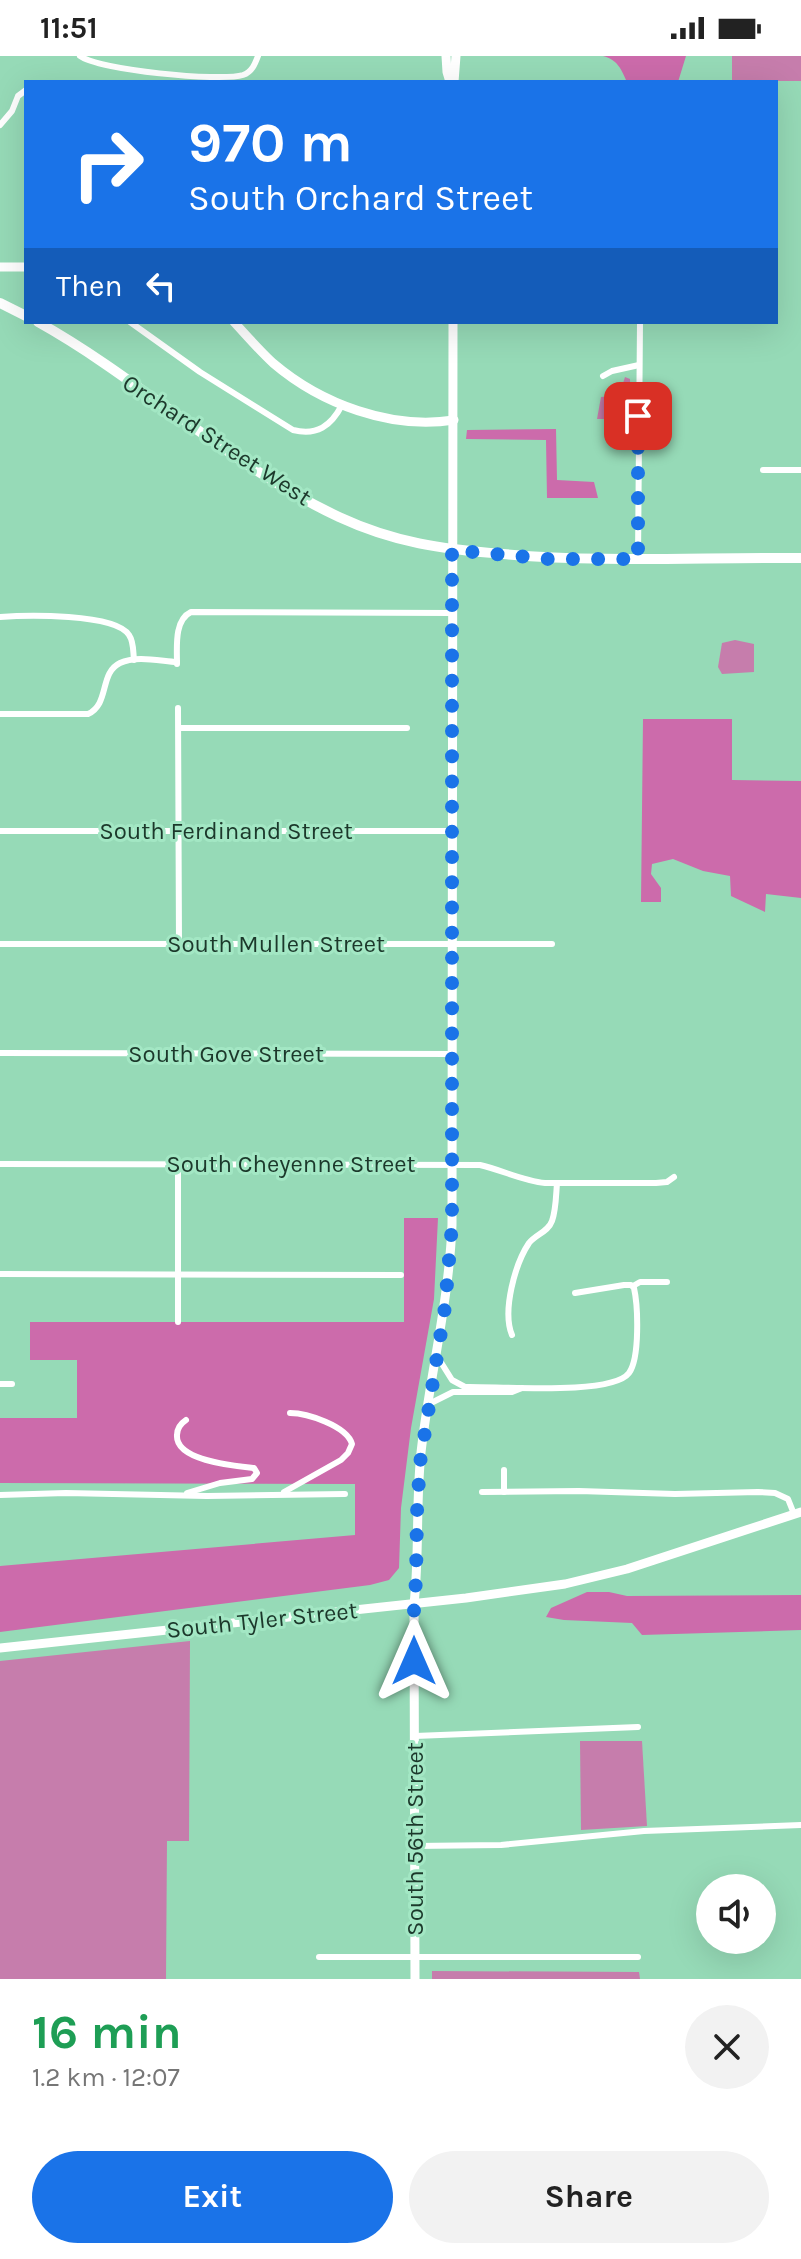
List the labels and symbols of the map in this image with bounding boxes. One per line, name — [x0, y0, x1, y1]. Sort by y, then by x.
street label: Orchard Street West — [118, 369, 316, 511]
pin — [604, 382, 672, 450]
street label: South Ferdinand Street — [99, 817, 353, 845]
street label: South Mullen Street — [167, 930, 385, 958]
street label: South Gove Street — [128, 1040, 324, 1068]
street label: South Cheyenne Street — [166, 1150, 416, 1178]
street label: South Tyler Street — [165, 1596, 359, 1644]
position arrow — [372, 1619, 456, 1703]
street label: South 56th Street — [401, 1742, 429, 1936]

